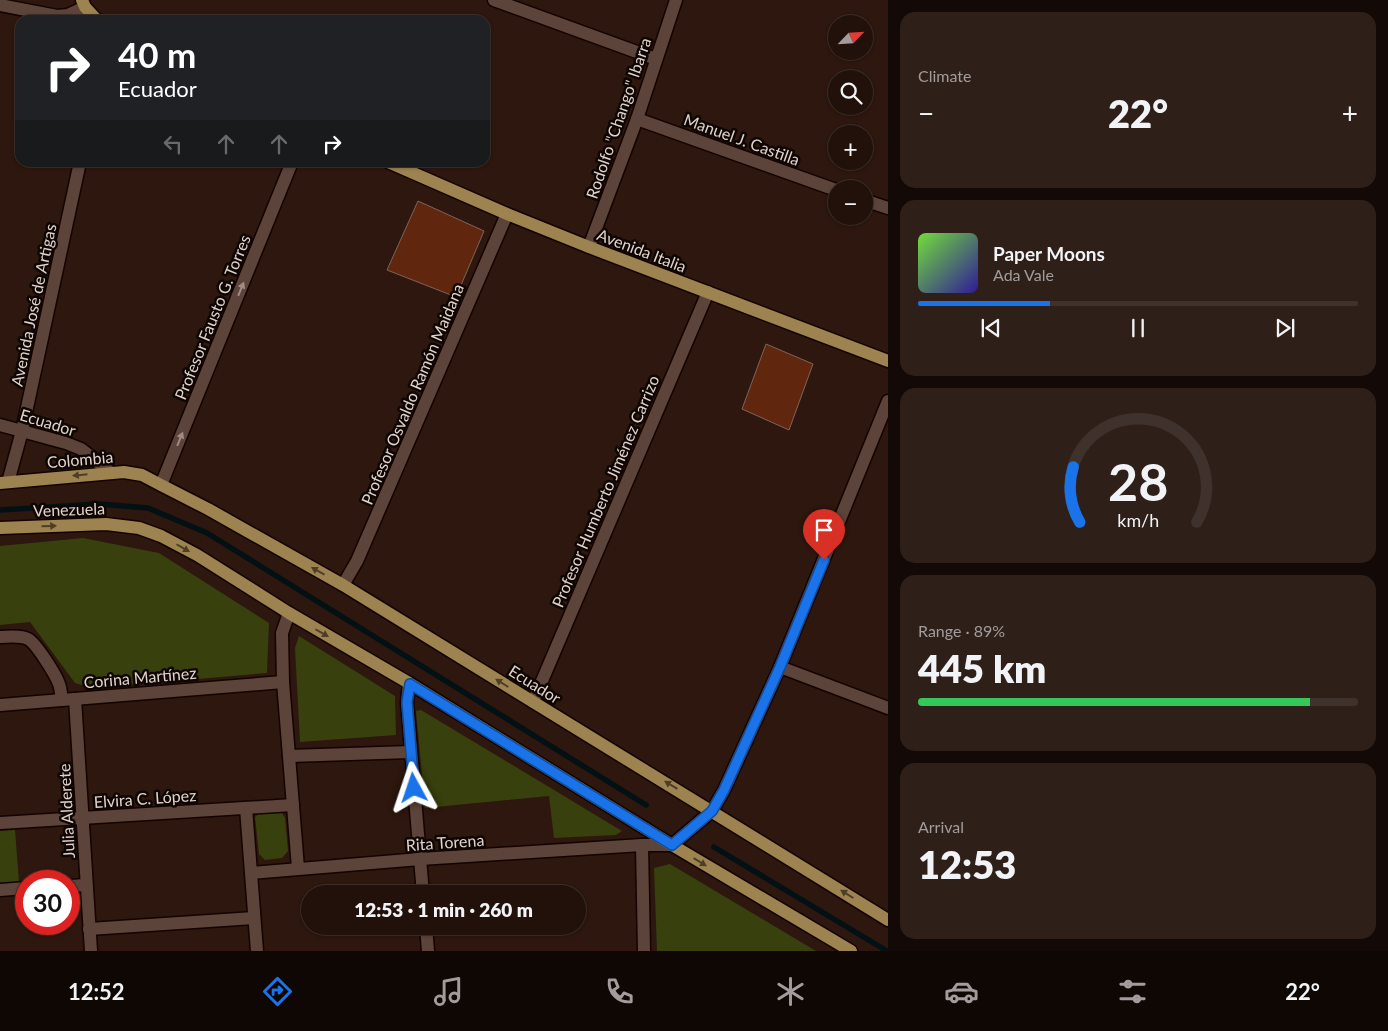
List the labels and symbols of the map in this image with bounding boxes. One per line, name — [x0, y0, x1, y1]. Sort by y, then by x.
north arrow — [828, 15, 872, 60]
street label: Rodolfo "Chango" Ibarra — [582, 35, 654, 201]
street label: Manuel J. Castilla — [682, 109, 802, 169]
street label: Avenida José de Artigas — [6, 222, 60, 388]
street label: Avenida Italia — [595, 224, 689, 276]
street label: Profesor Fausto G. Torres — [170, 232, 254, 402]
street label: Profesor Osvaldo Ramón Maidana — [357, 281, 467, 507]
one-way arrow — [237, 282, 245, 296]
street label: Profesor Humberto Jiménez Carrizo — [547, 372, 663, 610]
street label: Ecuador — [18, 405, 78, 439]
one-way arrow — [176, 432, 184, 446]
street label: Colombia — [46, 447, 114, 471]
one-way arrow — [72, 471, 88, 479]
street label: Venezuela — [33, 498, 105, 520]
pin — [803, 509, 845, 560]
one-way arrow — [41, 521, 57, 529]
one-way arrow — [177, 543, 190, 552]
one-way arrow — [311, 567, 326, 575]
one-way arrow — [315, 628, 329, 637]
street label: Ecuador — [506, 661, 564, 707]
street label: Corina Martínez — [83, 663, 197, 691]
one-way arrow — [495, 678, 508, 688]
position arrow — [387, 761, 439, 813]
street label: Julia Alderete — [54, 763, 78, 859]
one-way arrow — [664, 781, 677, 790]
street label: Elvira C. López — [93, 785, 197, 811]
street label: Rita Torena — [405, 830, 485, 854]
one-way arrow — [693, 858, 708, 866]
speed limit sign: 30 — [15, 870, 80, 935]
one-way arrow — [840, 889, 853, 899]

